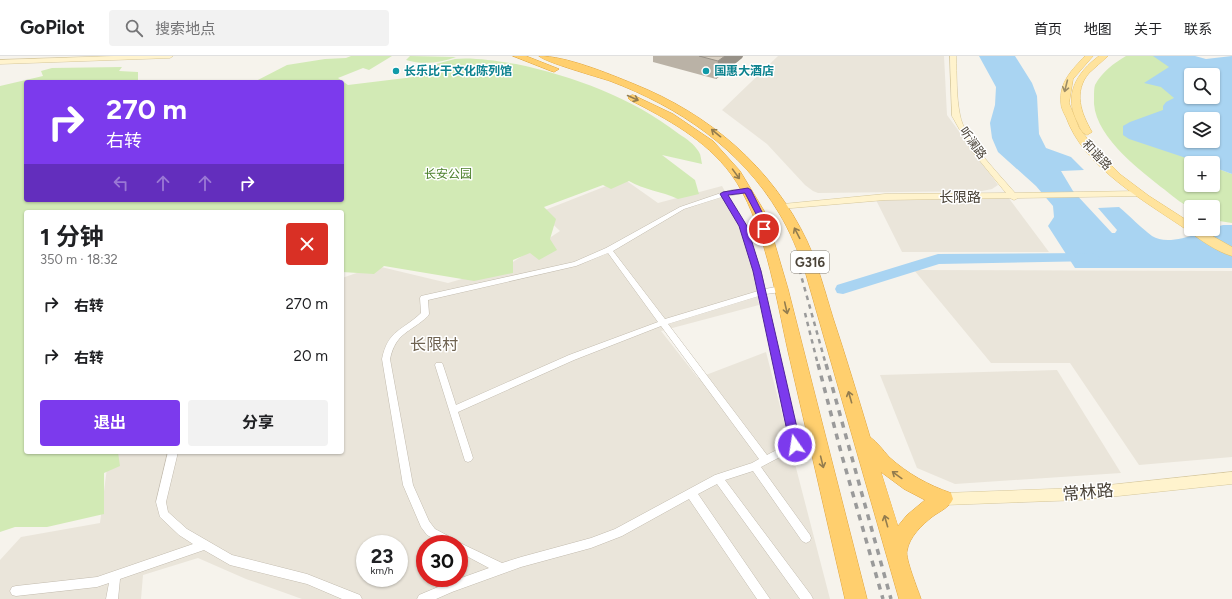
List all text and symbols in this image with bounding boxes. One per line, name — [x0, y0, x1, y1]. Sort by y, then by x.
search box — [109, 10, 389, 46]
text: GoPilot — [20, 16, 85, 39]
icon: search — [123, 17, 145, 39]
text: 搜索地点 — [155, 20, 215, 38]
text: 首页 — [1034, 21, 1062, 38]
text: 地图 — [1084, 21, 1112, 38]
text: 关于 — [1134, 21, 1162, 38]
text: 联系 — [1184, 21, 1212, 38]
place label: 长乐比干文化陈列馆 — [404, 64, 512, 78]
place label: 国惠大酒店 — [714, 64, 774, 78]
marker: 长乐比干文化陈列馆 — [391, 66, 401, 76]
marker: 国惠大酒店 — [701, 66, 711, 76]
map controls — [1184, 68, 1220, 236]
button: search — [1184, 68, 1220, 104]
one-way arrow — [1061, 79, 1069, 92]
text: 270 m — [106, 92, 187, 126]
one-way arrow — [626, 95, 638, 102]
icon: right — [40, 96, 92, 148]
button: layers — [1184, 112, 1220, 148]
street label: 听澜路 — [957, 124, 989, 162]
one-way arrow — [711, 128, 722, 137]
text: 右转 — [106, 130, 142, 152]
street label: 和谐路 — [1080, 137, 1114, 173]
button: + — [1184, 156, 1220, 192]
park label: 长安公园 — [424, 167, 472, 181]
one-way arrow — [732, 168, 740, 179]
icon: left — [110, 172, 132, 194]
icon: ahead — [152, 172, 174, 194]
icon: ahead — [194, 172, 216, 194]
icon: right — [236, 172, 258, 194]
street label: 长限路 — [939, 189, 981, 206]
button: − — [1184, 200, 1220, 236]
pin — [747, 212, 781, 246]
icon: arrive — [753, 218, 775, 240]
text: 1 分钟 — [40, 222, 104, 251]
button: close — [286, 223, 328, 265]
one-way arrow — [793, 227, 800, 239]
road number: G316 — [791, 251, 829, 273]
text: 350 m · 18:32 — [40, 252, 118, 267]
icon: right — [40, 293, 62, 315]
text: 270 m — [285, 295, 328, 313]
text: 右转 — [74, 297, 104, 315]
one-way arrow — [782, 301, 790, 314]
district label: 长限村 — [410, 335, 458, 354]
icon: right — [40, 345, 62, 367]
text: 20 m — [294, 347, 328, 365]
text: 右转 — [74, 349, 104, 367]
one-way arrow — [846, 390, 853, 403]
button: 退出 — [40, 400, 180, 446]
button: 分享 — [188, 400, 328, 446]
position arrow — [774, 424, 816, 466]
one-way arrow — [819, 455, 826, 468]
one-way arrow — [892, 471, 903, 479]
street label: 常林路 — [1062, 480, 1114, 504]
one-way arrow — [882, 515, 889, 528]
speed limit sign: 30 — [416, 535, 468, 587]
text: 23 — [371, 544, 393, 568]
text: km/h — [371, 564, 393, 577]

